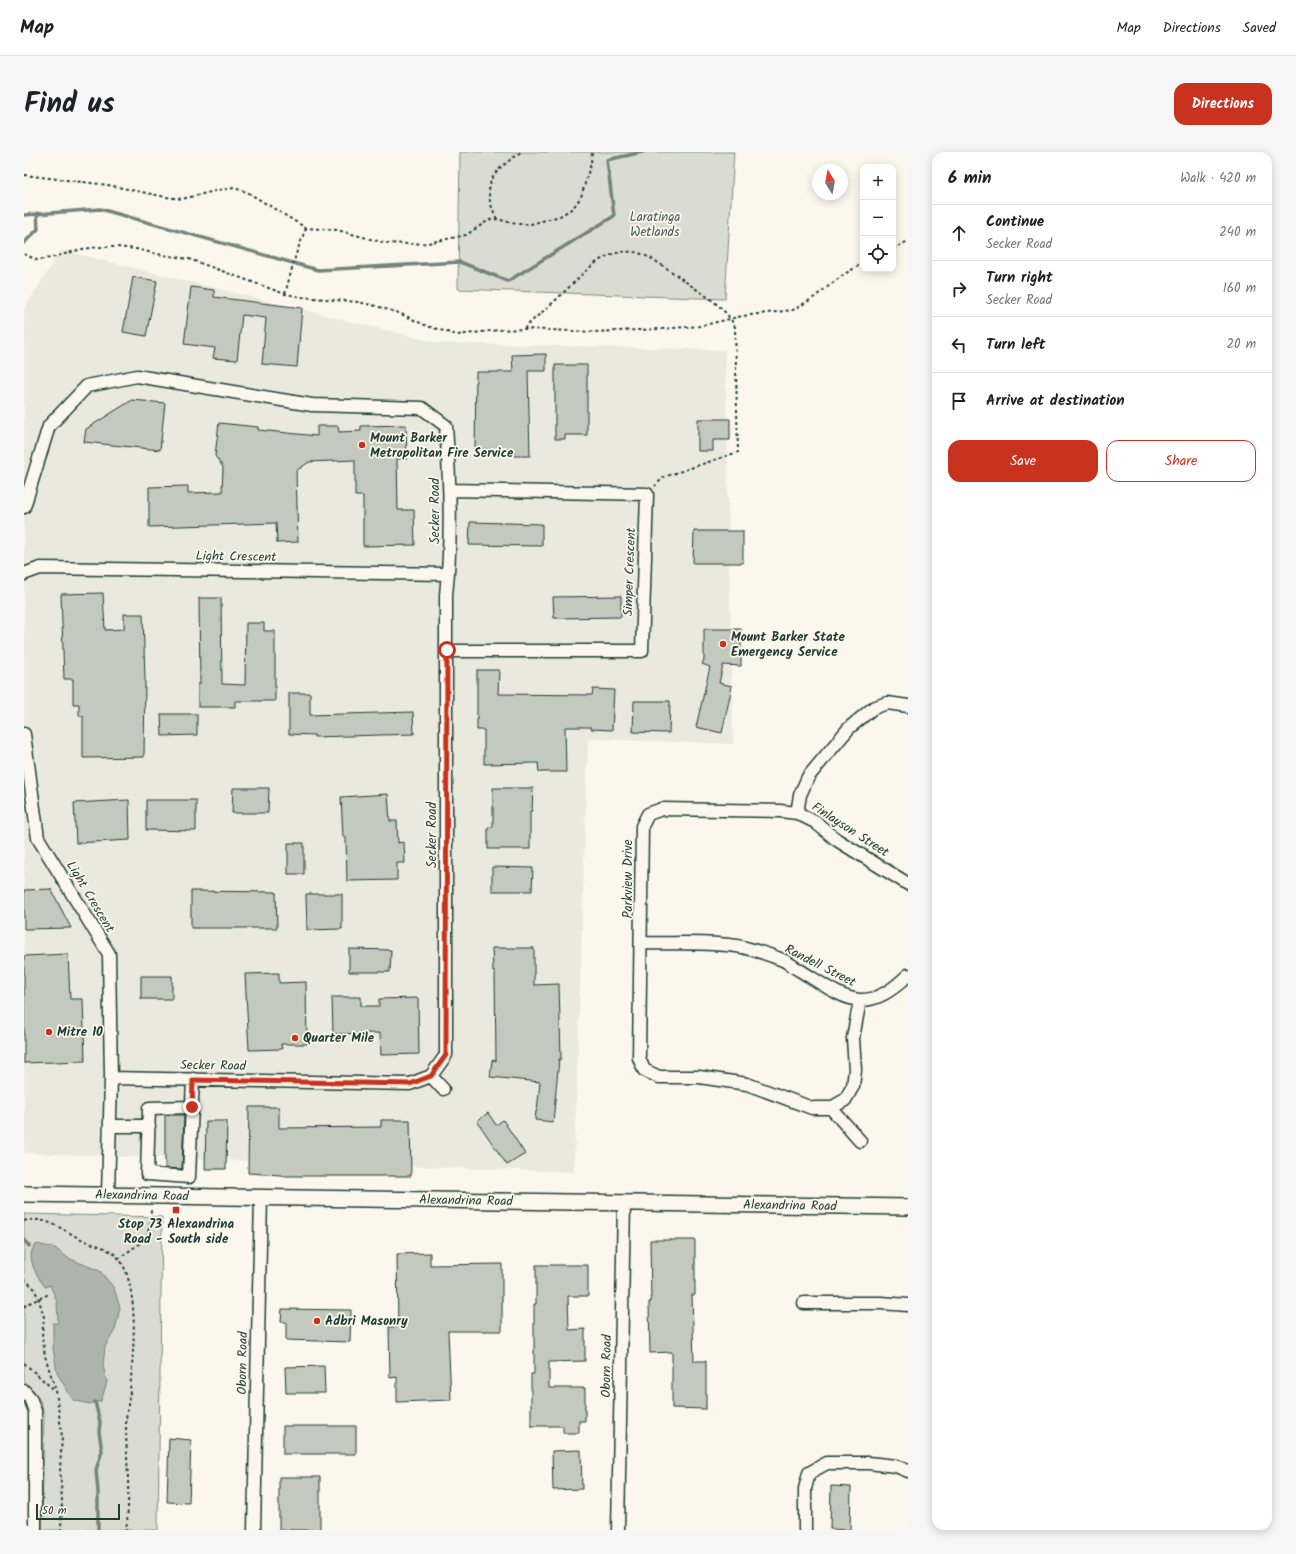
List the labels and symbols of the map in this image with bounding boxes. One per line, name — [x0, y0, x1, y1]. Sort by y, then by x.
north arrow — [812, 164, 848, 200]
park label: Laratinga Wetlands — [630, 207, 680, 243]
place label: Mount Barker Metropolitan Fire Service — [370, 428, 514, 464]
marker: Mount Barker Metropolitan Fire Service — [357, 440, 367, 450]
street label: Secker Road — [425, 477, 446, 544]
street label: Simper Crescent — [618, 526, 642, 617]
street label: Light Crescent — [195, 546, 277, 568]
place label: Mount Barker State Emergency Service — [731, 627, 846, 663]
marker: Mount Barker State Emergency Service — [718, 639, 728, 649]
route start — [438, 641, 456, 659]
street label: Finlayson Street — [807, 797, 894, 863]
street label: Secker Road — [422, 801, 443, 868]
street label: Parkview Drive — [618, 839, 639, 919]
street label: Light Crescent — [60, 857, 120, 938]
street label: Randell Street — [781, 939, 860, 993]
place label: Mitre 10 — [57, 1022, 103, 1043]
marker: Mitre 10 — [44, 1027, 54, 1037]
place label: Quarter Mile — [303, 1028, 375, 1049]
marker: Quarter Mile — [290, 1033, 300, 1043]
street label: Secker Road — [180, 1055, 247, 1077]
route end — [183, 1098, 201, 1116]
street label: Alexandrina Road — [95, 1185, 190, 1207]
street label: Alexandrina Road — [419, 1190, 514, 1212]
street label: Alexandrina Road — [743, 1195, 838, 1217]
marker: Stop 73 Alexandrina Road - South side — [171, 1205, 181, 1215]
place label: Stop 73 Alexandrina Road - South side — [118, 1214, 234, 1250]
place label: Adbri Masonry — [325, 1311, 408, 1332]
marker: Adbri Masonry — [312, 1316, 322, 1326]
street label: Oborn Road — [232, 1331, 254, 1395]
street label: Oborn Road — [596, 1334, 618, 1398]
scale bar — [36, 1502, 120, 1521]

